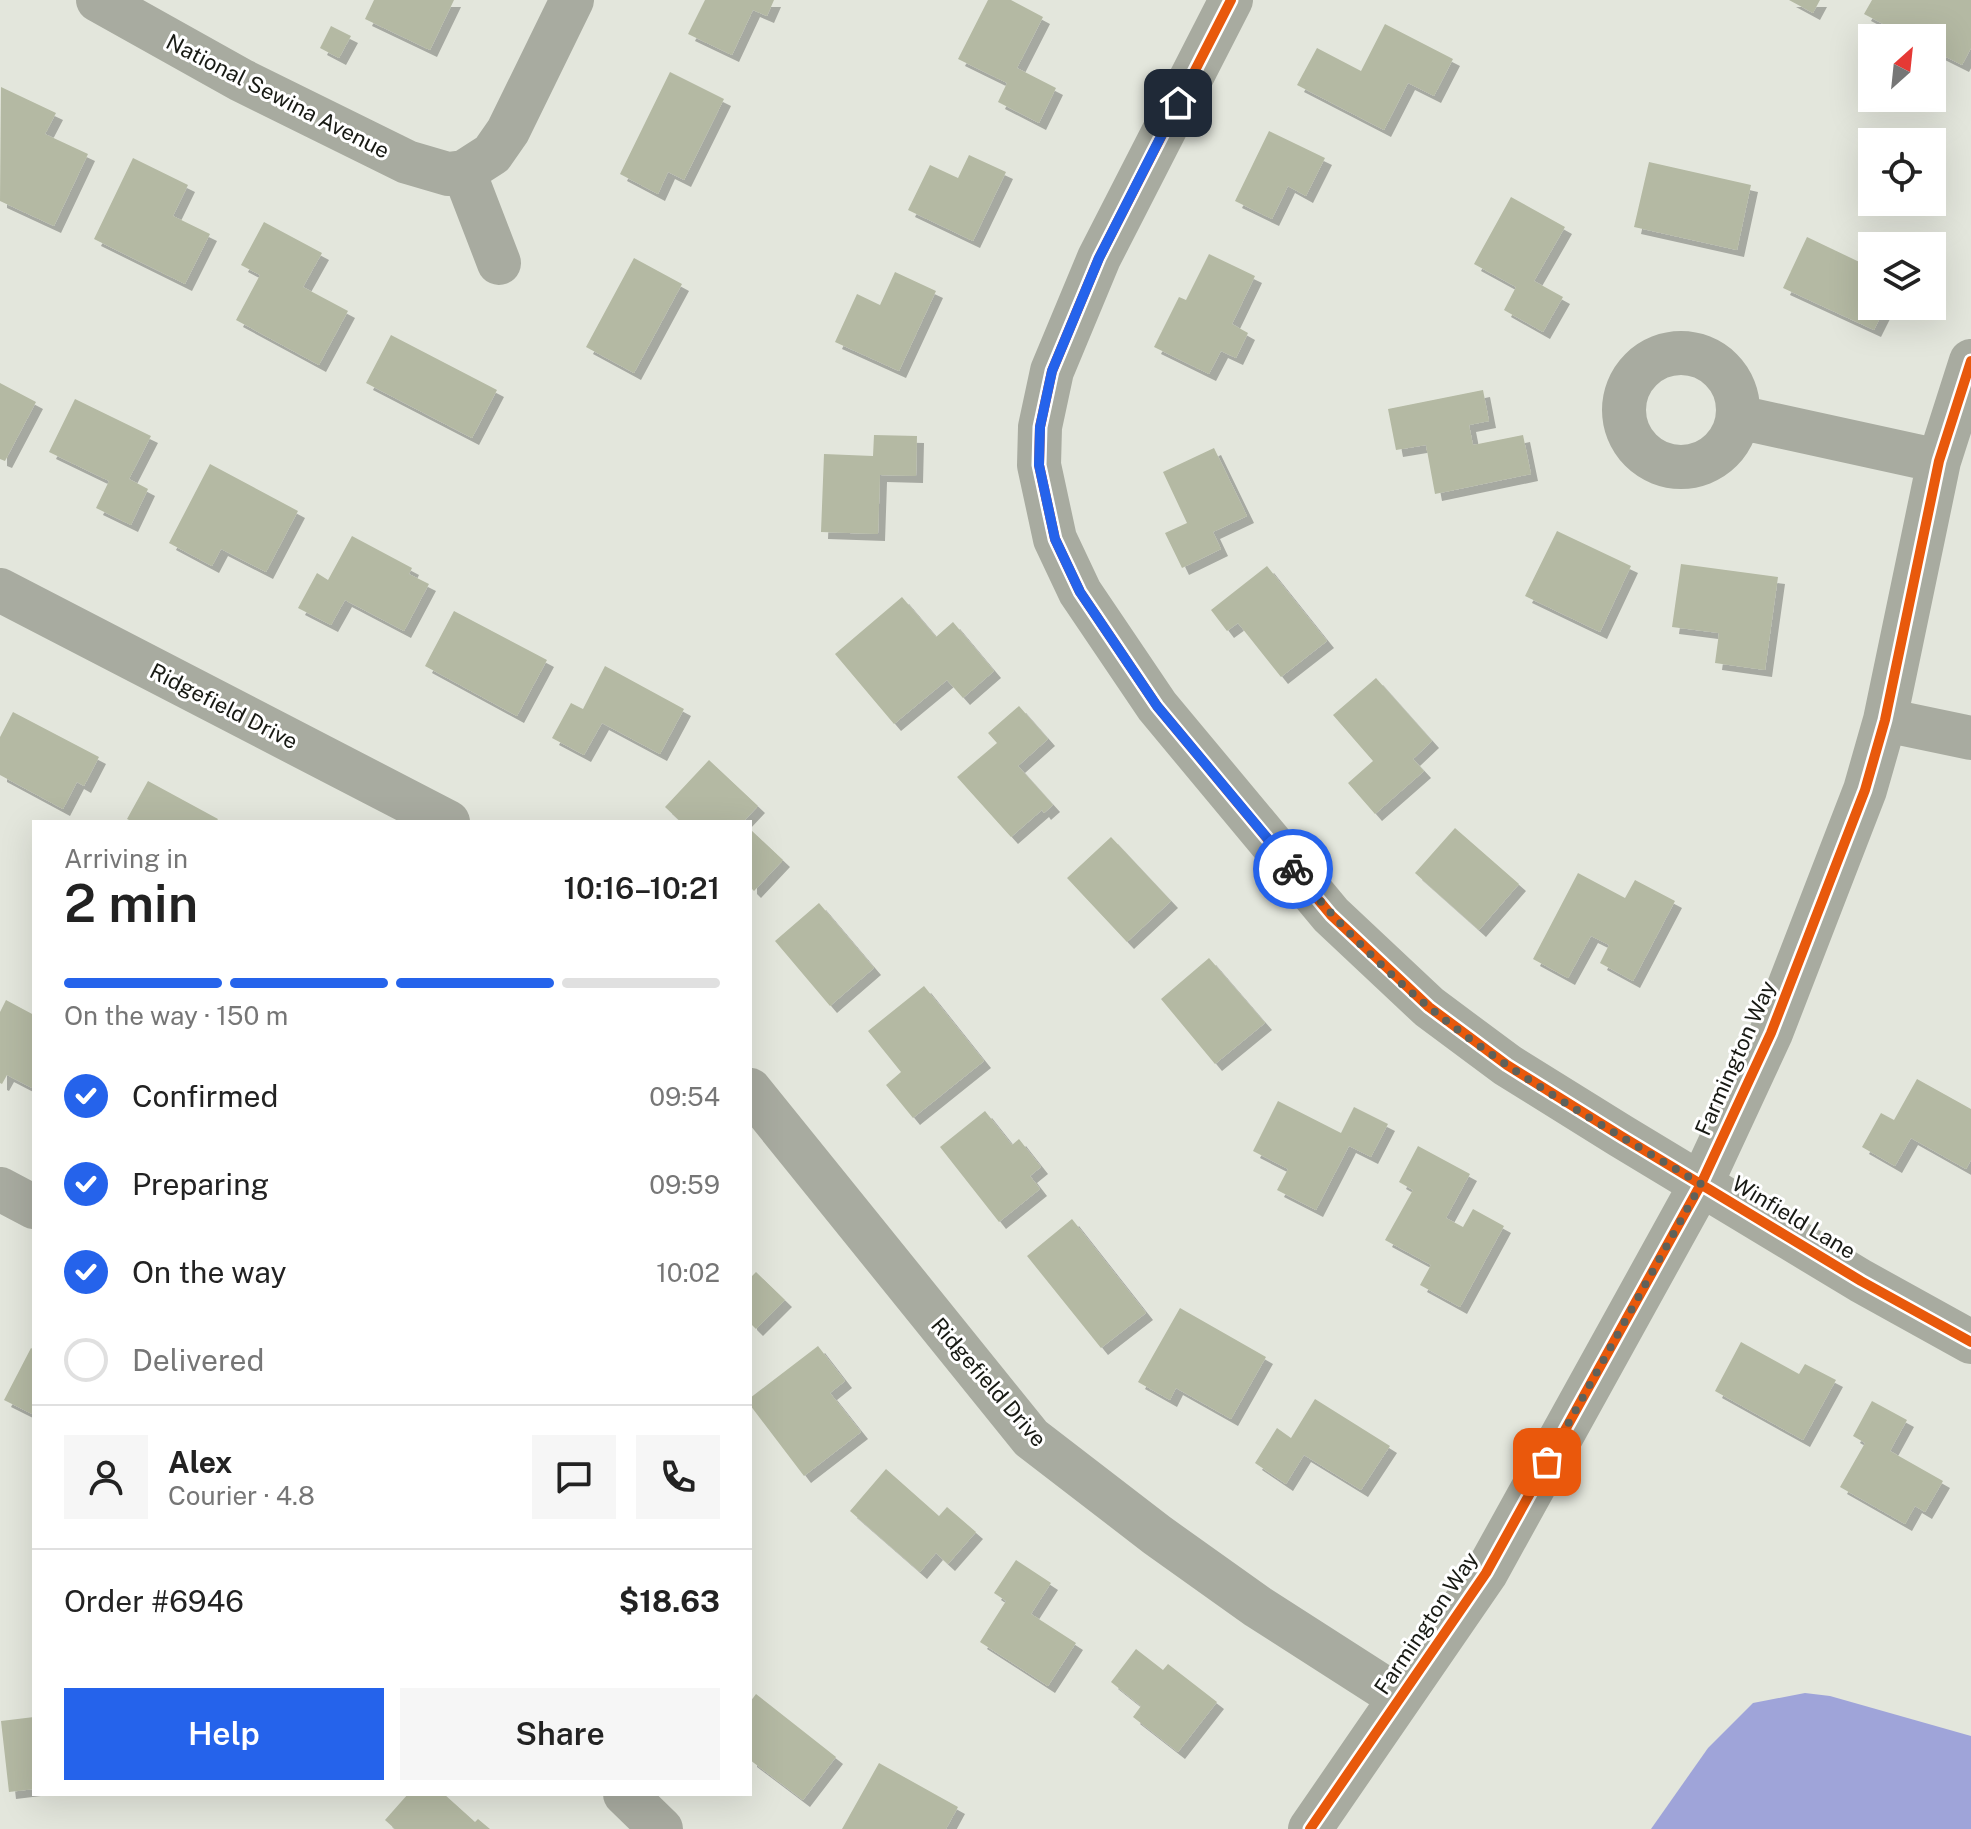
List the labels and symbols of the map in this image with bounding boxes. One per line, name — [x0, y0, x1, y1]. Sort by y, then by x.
north arrow — [1858, 24, 1946, 112]
street label: National Sewina Avenue — [162, 28, 394, 164]
pin — [1144, 69, 1212, 137]
street label: Ridgefield Drive — [146, 658, 302, 754]
courier — [1253, 829, 1333, 909]
street label: Farmington Way — [1689, 976, 1781, 1139]
street label: Winfield Lane — [1727, 1170, 1861, 1264]
street label: Ridgefield Drive — [926, 1312, 1052, 1452]
pin — [1513, 1428, 1581, 1496]
street label: Farmington Way — [1369, 1547, 1483, 1699]

